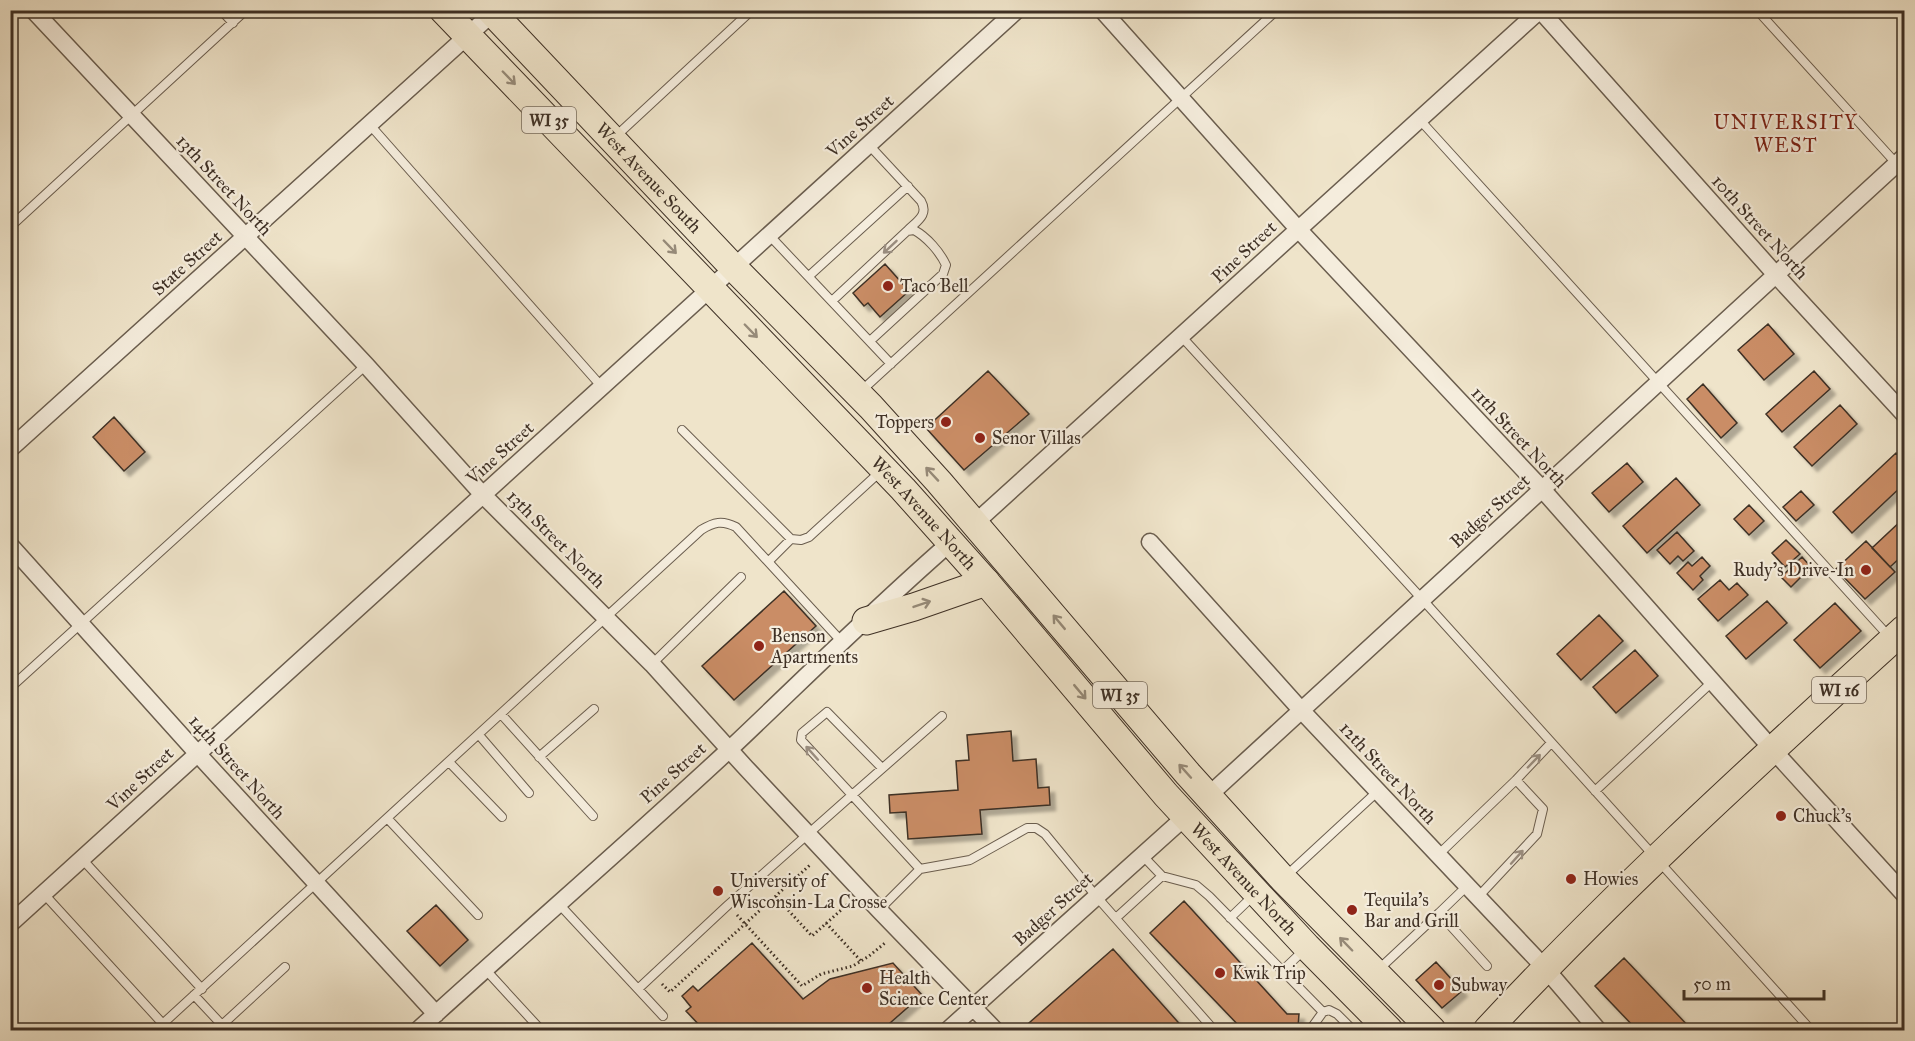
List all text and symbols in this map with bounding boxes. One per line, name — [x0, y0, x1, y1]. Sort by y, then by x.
one-way arrow — [501, 71, 516, 86]
street label: Vine Street — [821, 90, 899, 163]
road number: WI 35 — [522, 107, 576, 133]
district label: UNIVERSITY WEST — [1713, 110, 1859, 157]
street label: West Avenue South — [591, 118, 706, 238]
street label: 13th Street North — [171, 130, 277, 240]
street label: 10th Street North — [1707, 170, 1813, 284]
street label: Pine Street — [1207, 216, 1282, 288]
street label: State Street — [147, 225, 227, 300]
one-way arrow — [663, 239, 677, 254]
one-way arrow — [882, 240, 897, 254]
place label: Taco Bell — [900, 275, 969, 297]
marker: Taco Bell — [881, 279, 895, 293]
one-way arrow — [744, 323, 759, 338]
street label: 11th Street North — [1467, 382, 1571, 492]
place label: Toppers — [875, 411, 934, 433]
marker: Toppers — [939, 415, 953, 429]
street label: Vine Street — [461, 417, 539, 490]
place label: Senor Villas — [992, 427, 1081, 449]
marker: Senor Villas — [973, 431, 987, 445]
street label: West Avenue North — [867, 452, 981, 575]
one-way arrow — [925, 466, 939, 481]
street label: Badger Street — [1446, 469, 1536, 553]
street label: 13th Street North — [502, 485, 610, 593]
place label: Rudy's Drive-In — [1733, 559, 1854, 581]
marker: Rudy's Drive-In — [1859, 563, 1873, 577]
one-way arrow — [912, 598, 931, 609]
one-way arrow — [1052, 614, 1065, 630]
place label: Benson Apartments — [770, 625, 858, 668]
marker: Benson Apartments — [752, 639, 766, 653]
road number: WI 16 — [1812, 677, 1866, 703]
road number: WI 35 — [1093, 682, 1147, 708]
one-way arrow — [1073, 684, 1087, 699]
street label: 14th Street North — [184, 710, 290, 824]
street label: 12th Street North — [1335, 717, 1441, 829]
street label: Pine Street — [636, 737, 711, 808]
street label: Vine Street — [101, 742, 178, 816]
one-way arrow — [805, 745, 819, 760]
one-way arrow — [1526, 754, 1541, 769]
one-way arrow — [1178, 764, 1192, 779]
place label: Chuck's — [1793, 805, 1852, 827]
marker: Chuck's — [1774, 809, 1788, 823]
street label: West Avenue North — [1186, 818, 1301, 940]
one-way arrow — [1510, 850, 1524, 865]
street label: Badger Street — [1009, 867, 1099, 951]
place label: Howies — [1583, 868, 1638, 890]
place label: University of Wisconsin-La Crosse — [730, 870, 887, 913]
marker: Howies — [1564, 872, 1578, 886]
marker: University of Wisconsin-La Crosse — [711, 884, 725, 898]
place label: Tequila's Bar and Grill — [1364, 889, 1459, 932]
marker: Tequila's Bar and Grill — [1345, 903, 1359, 917]
one-way arrow — [1339, 937, 1353, 952]
place label: Kwik Trip — [1232, 962, 1306, 984]
scale bar — [1684, 963, 1824, 1001]
marker: Kwik Trip — [1213, 966, 1227, 980]
place label: Health Science Center — [879, 967, 988, 1010]
text: 50 m — [1693, 973, 1731, 995]
place label: Subway — [1451, 974, 1508, 996]
marker: Subway — [1432, 978, 1446, 992]
marker: Health Science Center — [860, 981, 874, 995]

